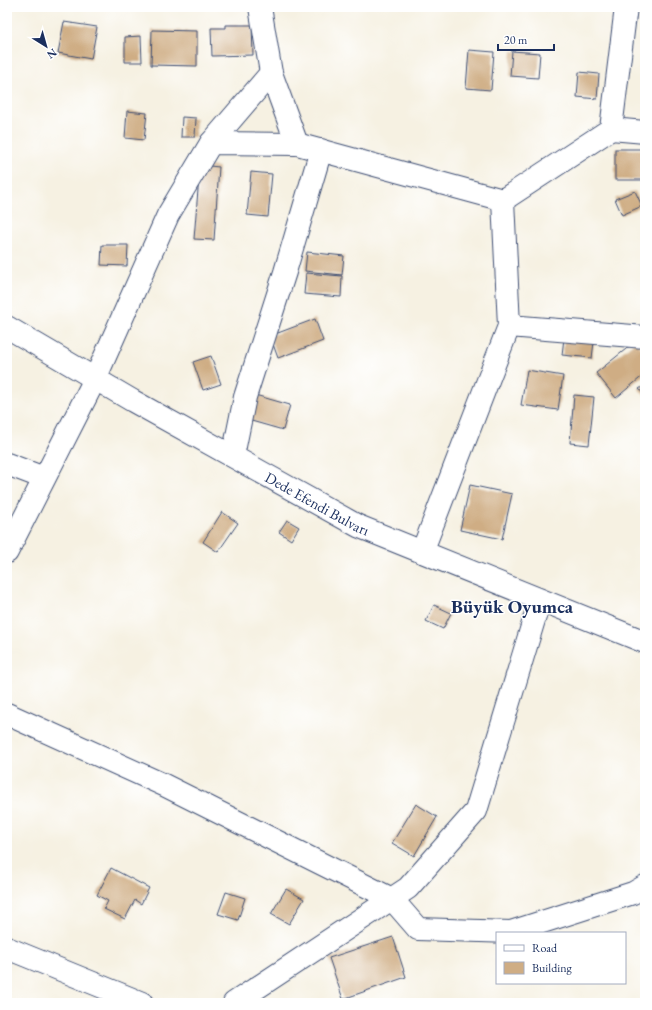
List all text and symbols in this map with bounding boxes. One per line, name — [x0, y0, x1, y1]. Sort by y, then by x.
north arrow — [26, 26, 66, 66]
scale bar — [498, 26, 554, 52]
text: 20 m — [504, 32, 528, 48]
text: N — [44, 46, 60, 62]
street label: Dede Efendi Bulvarı — [262, 467, 372, 539]
district label: Büyük Oyumca — [451, 594, 574, 619]
legend — [496, 932, 626, 984]
text: Road — [532, 940, 558, 956]
text: Building — [532, 960, 573, 976]

